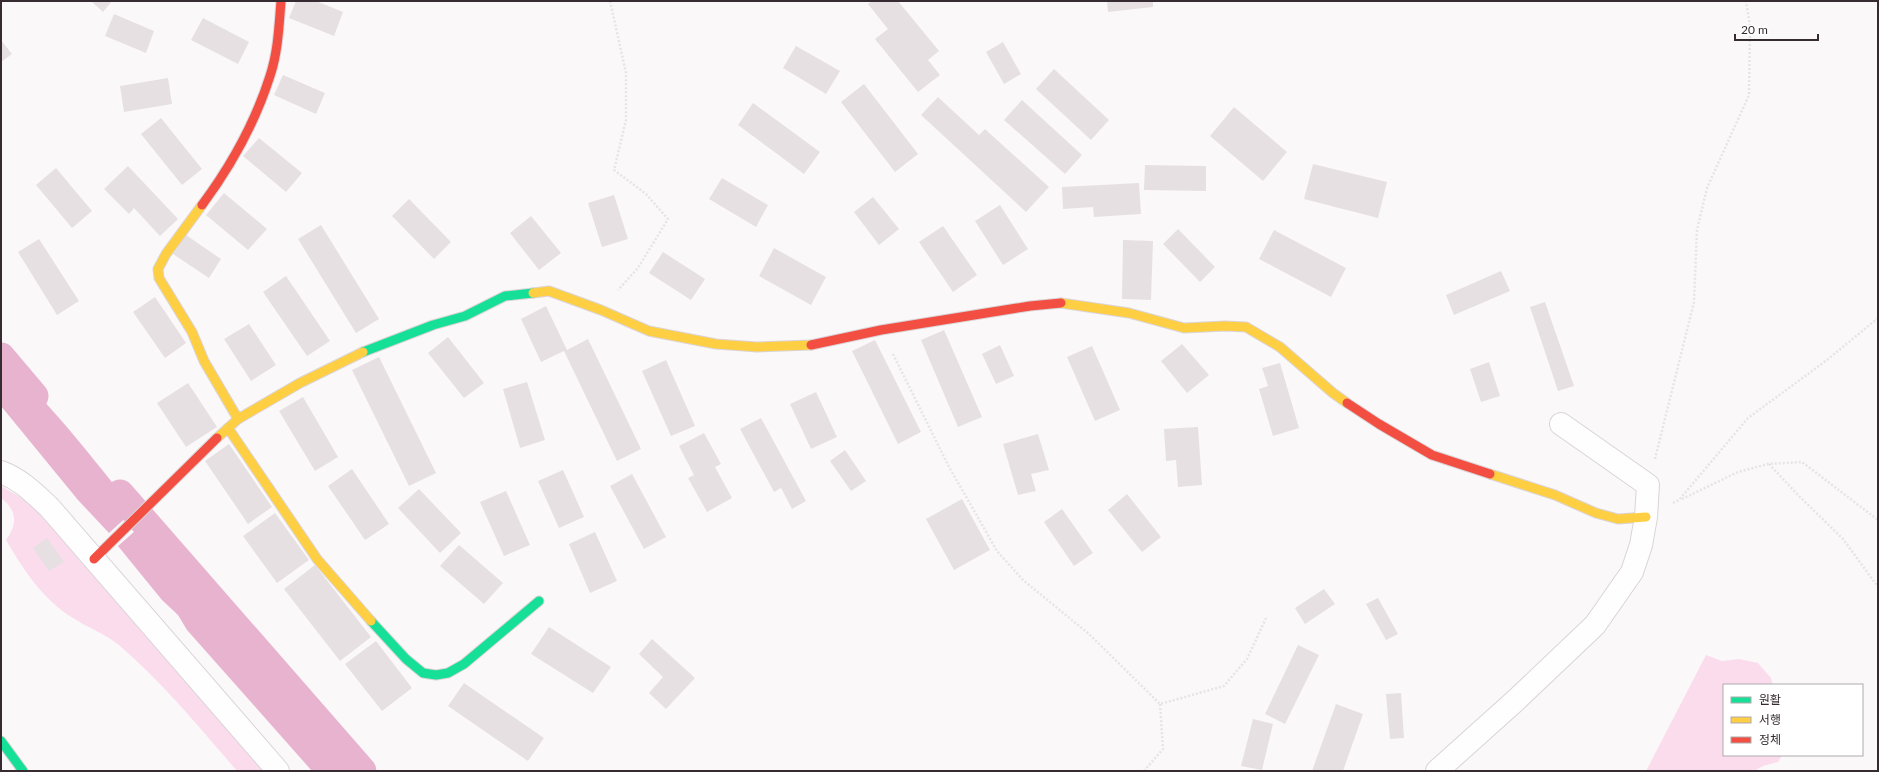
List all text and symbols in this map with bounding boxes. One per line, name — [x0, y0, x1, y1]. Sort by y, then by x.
scale bar — [1735, 16, 1818, 42]
text: 20 m — [1741, 22, 1768, 37]
legend — [1723, 684, 1863, 756]
text: 원활 — [1759, 692, 1781, 707]
text: 서행 — [1759, 712, 1781, 727]
text: 정체 — [1759, 732, 1781, 747]

